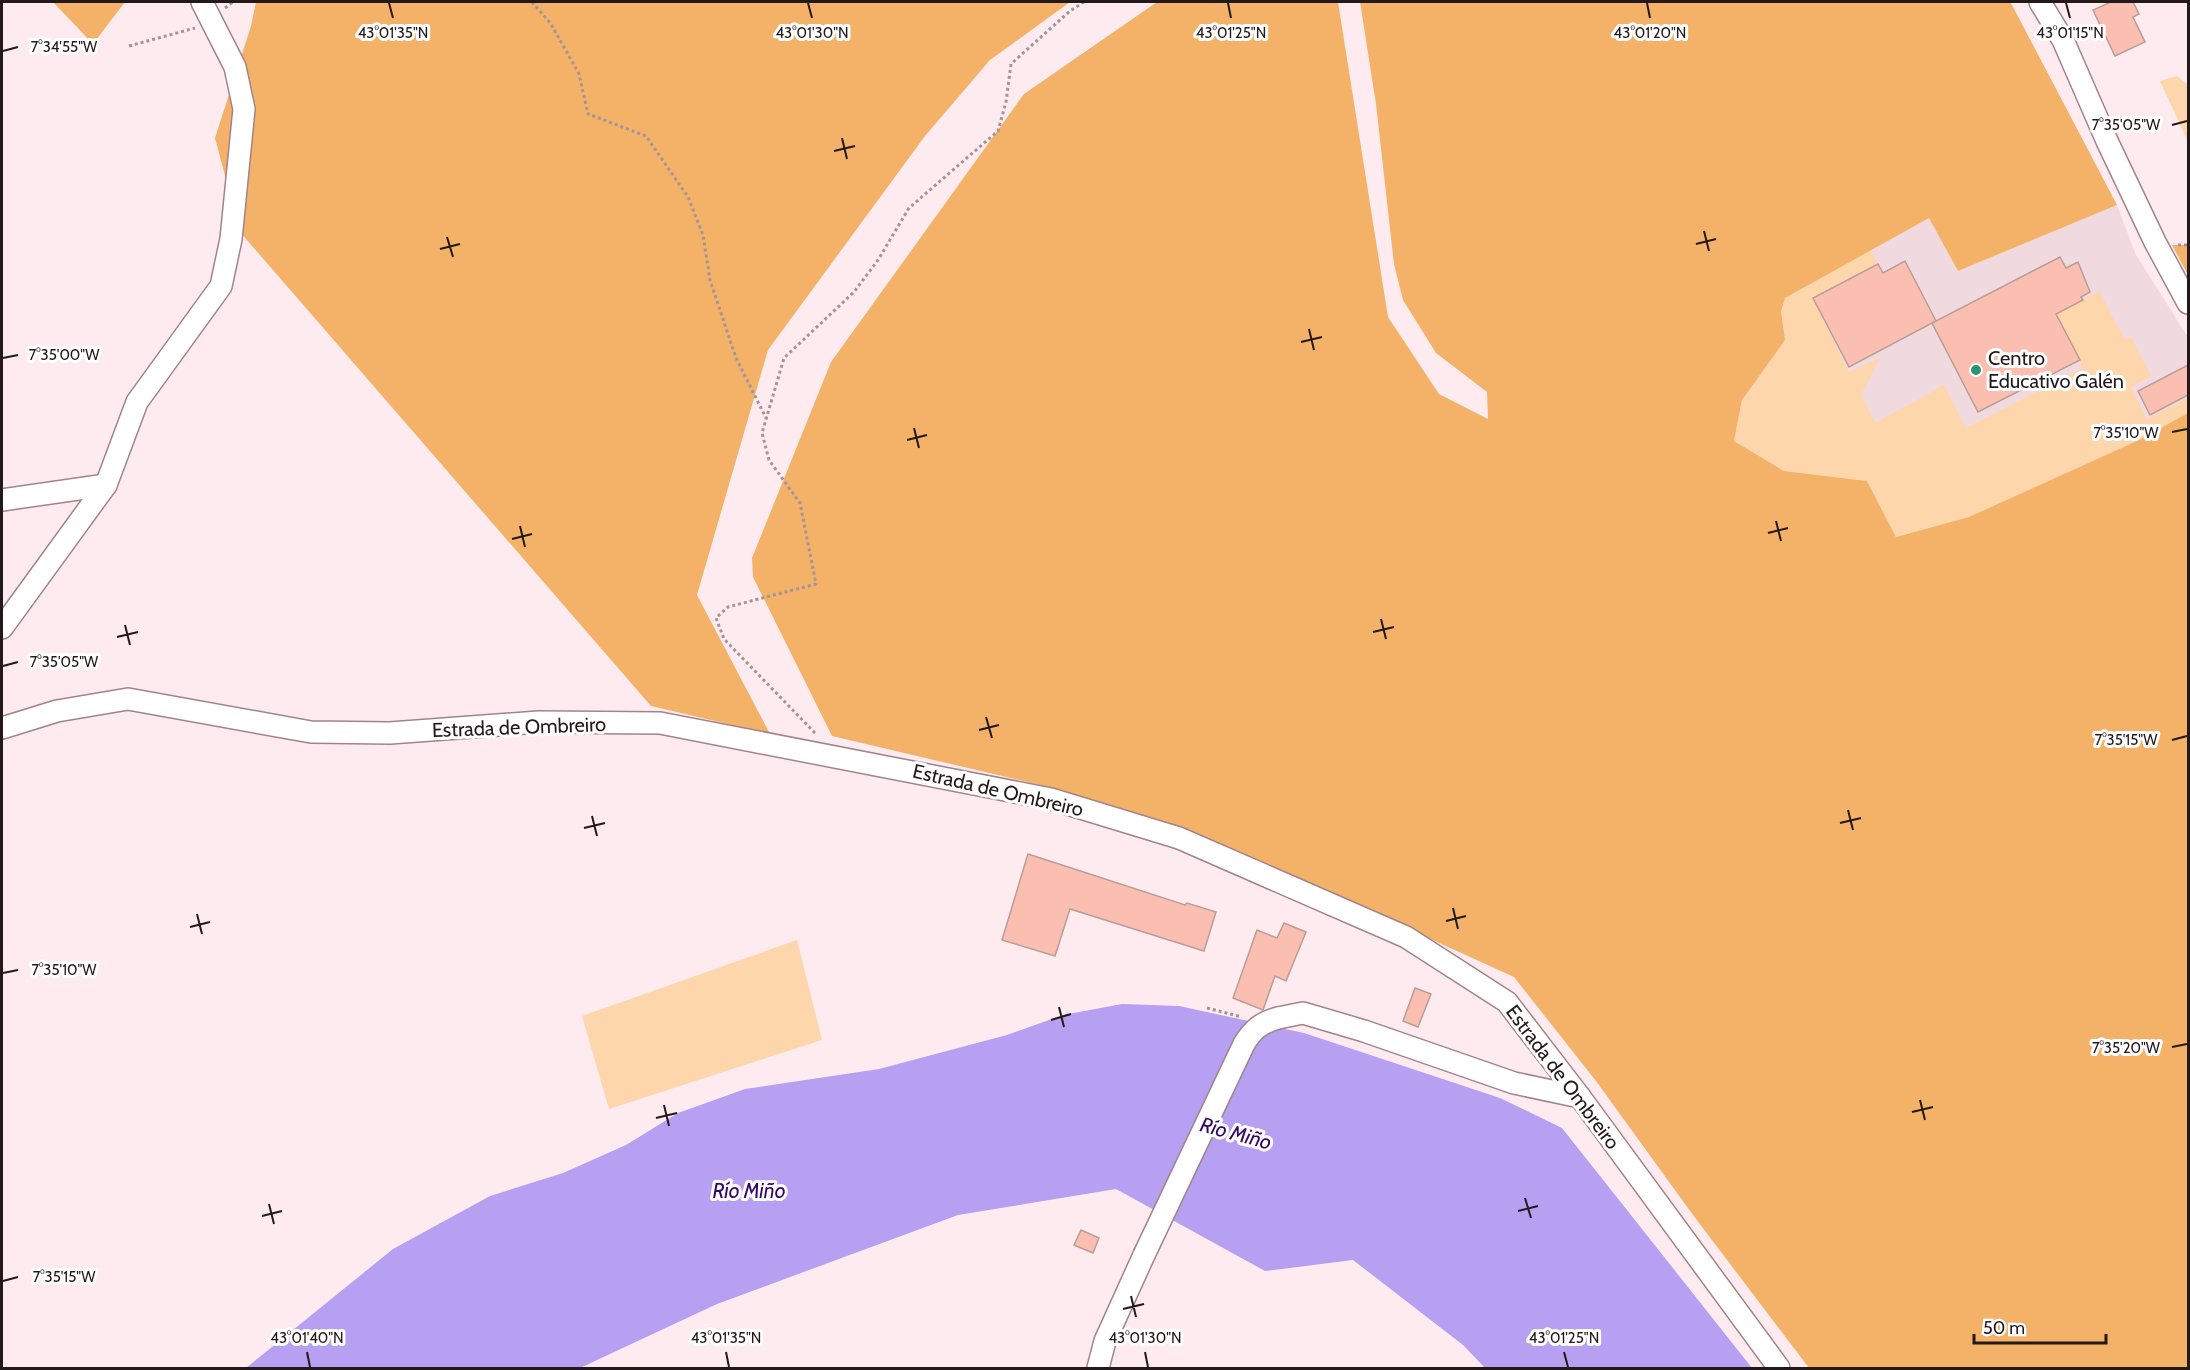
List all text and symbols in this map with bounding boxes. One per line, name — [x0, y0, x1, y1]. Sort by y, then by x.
text: 43°01'35"N — [358, 24, 428, 42]
text: 43°01'30"N — [775, 24, 849, 42]
text: 43°01'25"N — [1196, 24, 1266, 42]
text: 43°01'20"N — [1614, 24, 1686, 42]
text: 43°01'15"N — [2036, 24, 2104, 42]
text: 7°34'55"W — [31, 38, 98, 56]
text: 7°35'05"W — [2092, 116, 2161, 134]
text: 7°35'00"W — [29, 346, 100, 364]
place label: Centro Educativo Galén — [1988, 346, 2124, 393]
marker: Centro Educativo Galén — [1969, 363, 1983, 377]
text: 7°35'10"W — [2093, 424, 2159, 442]
text: 7°35'05"W — [30, 653, 99, 671]
street label: Estrada de Ombreiro — [431, 712, 607, 742]
text: 7°35'15"W — [2095, 731, 2158, 749]
street label: Estrada de Ombreiro — [910, 759, 1086, 821]
text: 7°35'10"W — [31, 961, 97, 979]
street label: Estrada de Ombreiro — [1501, 1000, 1625, 1154]
text: 7°35'20"W — [2092, 1039, 2161, 1057]
water label: Río Miño — [1198, 1111, 1274, 1155]
water label: Río Miño — [713, 1178, 785, 1203]
text: 7°35'15"W — [33, 1268, 96, 1286]
scale bar — [1974, 1307, 2106, 1345]
text: 50 m — [1983, 1317, 2025, 1339]
text: 43°01'40"N — [270, 1329, 344, 1347]
text: 43°01'35"N — [691, 1329, 761, 1347]
text: 43°01'30"N — [1108, 1329, 1182, 1347]
text: 43°01'25"N — [1529, 1329, 1599, 1347]

